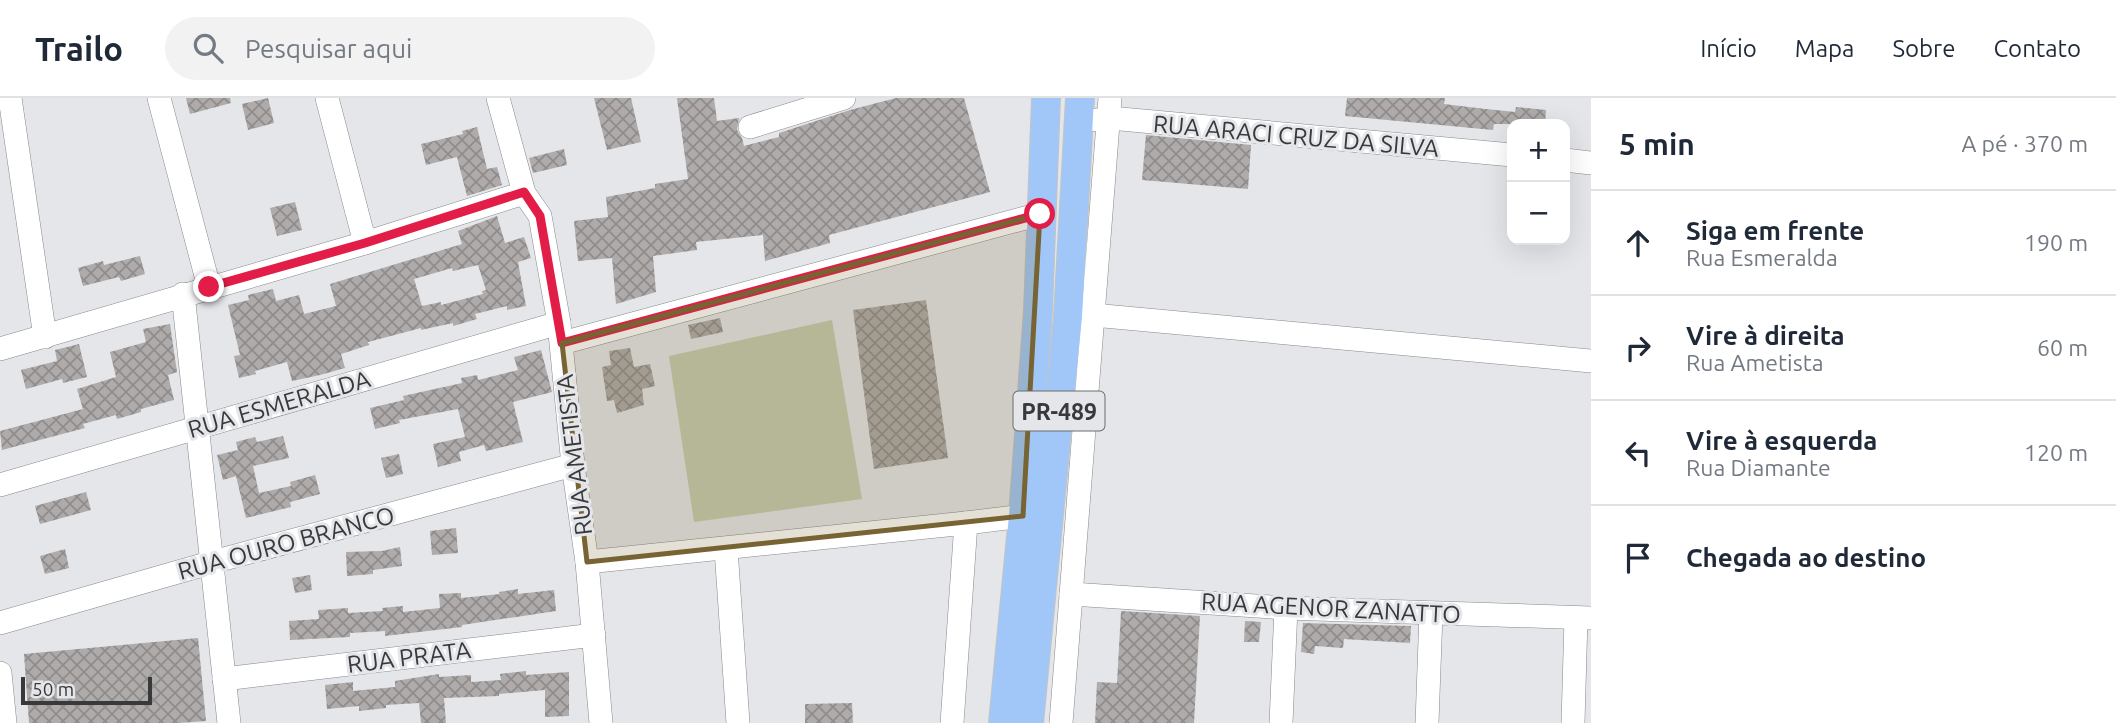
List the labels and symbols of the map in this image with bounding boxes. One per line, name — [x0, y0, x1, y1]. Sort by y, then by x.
street label: RUA ARACI CRUZ DA SILVA — [1152, 110, 1440, 162]
route start — [1024, 198, 1055, 229]
route end — [193, 271, 224, 302]
street label: RUA ESMERALDA — [185, 365, 374, 443]
street label: RUA AMETISTA — [551, 373, 597, 537]
road number: PR-489 — [1014, 392, 1104, 430]
street label: RUA OURO BRANCO — [175, 501, 397, 585]
street label: RUA AGENOR ZANATTO — [1201, 588, 1461, 628]
street label: RUA PRATA — [346, 636, 473, 678]
scale bar — [21, 674, 152, 706]

